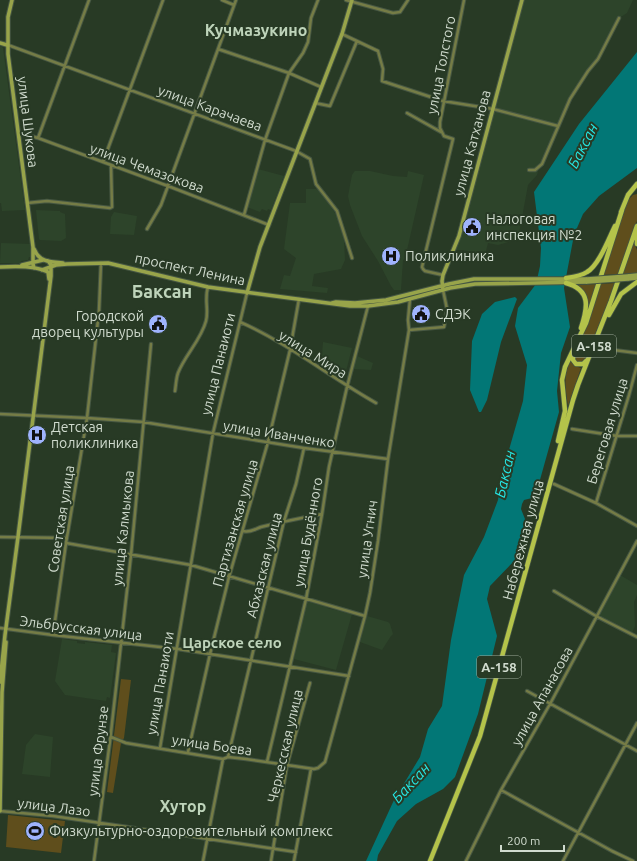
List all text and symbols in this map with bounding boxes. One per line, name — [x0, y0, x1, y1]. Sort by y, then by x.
street label: улица Толстого — [424, 14, 458, 116]
district label: Кучмазукино — [205, 21, 307, 39]
street label: улица Шукова — [14, 75, 42, 169]
street label: улица Карачаева — [156, 82, 264, 134]
street label: улица Катханова — [450, 88, 494, 198]
water label: Баксан — [564, 120, 601, 171]
street label: улица Чемазокова — [88, 140, 206, 196]
place label: Налоговая инспекция №2 — [486, 211, 582, 243]
public building icon: Налоговая инспекция №2 — [461, 216, 483, 238]
hospital icon: Поликлиника — [380, 245, 402, 267]
place label: Поликлиника — [405, 248, 494, 264]
street label: проспект Ленина — [133, 249, 247, 289]
district label: Баксан — [132, 281, 192, 301]
public building icon: СДЭК — [410, 303, 432, 325]
place label: СДЭК — [435, 306, 471, 322]
place label: Городской дворец культуры — [32, 308, 144, 340]
street label: улица Панаиоти — [198, 311, 238, 417]
public building icon: Городской дворец культуры — [147, 313, 169, 335]
street label: улица Мира — [276, 327, 350, 381]
road number: А-158 — [572, 335, 616, 357]
street label: Береговая улица — [583, 376, 631, 486]
street label: улица Иванченко — [222, 417, 336, 451]
place label: Детская поликлиника — [51, 419, 139, 451]
hospital icon: Детская поликлиника — [26, 424, 48, 446]
water label: Баксан — [491, 448, 518, 499]
street label: Партизанская улица — [209, 458, 261, 588]
street label: Советская улица — [45, 464, 77, 574]
street label: улица Калмыкова — [109, 469, 137, 587]
street label: улица Будённого — [290, 476, 326, 588]
street label: Набережная улица — [499, 478, 547, 602]
street label: улица Угнич — [354, 499, 380, 579]
street label: Абхазская улица — [243, 511, 285, 619]
street label: Эльбрусская улица — [19, 613, 143, 643]
street label: улица Панаиоти — [143, 630, 177, 736]
district label: Царское село — [182, 634, 282, 651]
street label: улица Апанасова — [508, 644, 576, 748]
road number: А-158 — [477, 656, 521, 678]
street label: Черкесская улица — [264, 688, 306, 804]
street label: улица Фрунзе — [85, 705, 111, 797]
street label: улица Боева — [171, 731, 253, 759]
water label: Баксан — [388, 759, 434, 806]
street label: улица Лазо — [17, 795, 91, 819]
district label: Хутор — [160, 797, 206, 815]
sports icon: Физкультурно-оздоровительный комплекс — [24, 820, 46, 842]
place label: Физкультурно-оздоровительный комплекс — [49, 823, 333, 839]
scale bar — [501, 827, 564, 853]
text: 200 m — [507, 834, 540, 847]

